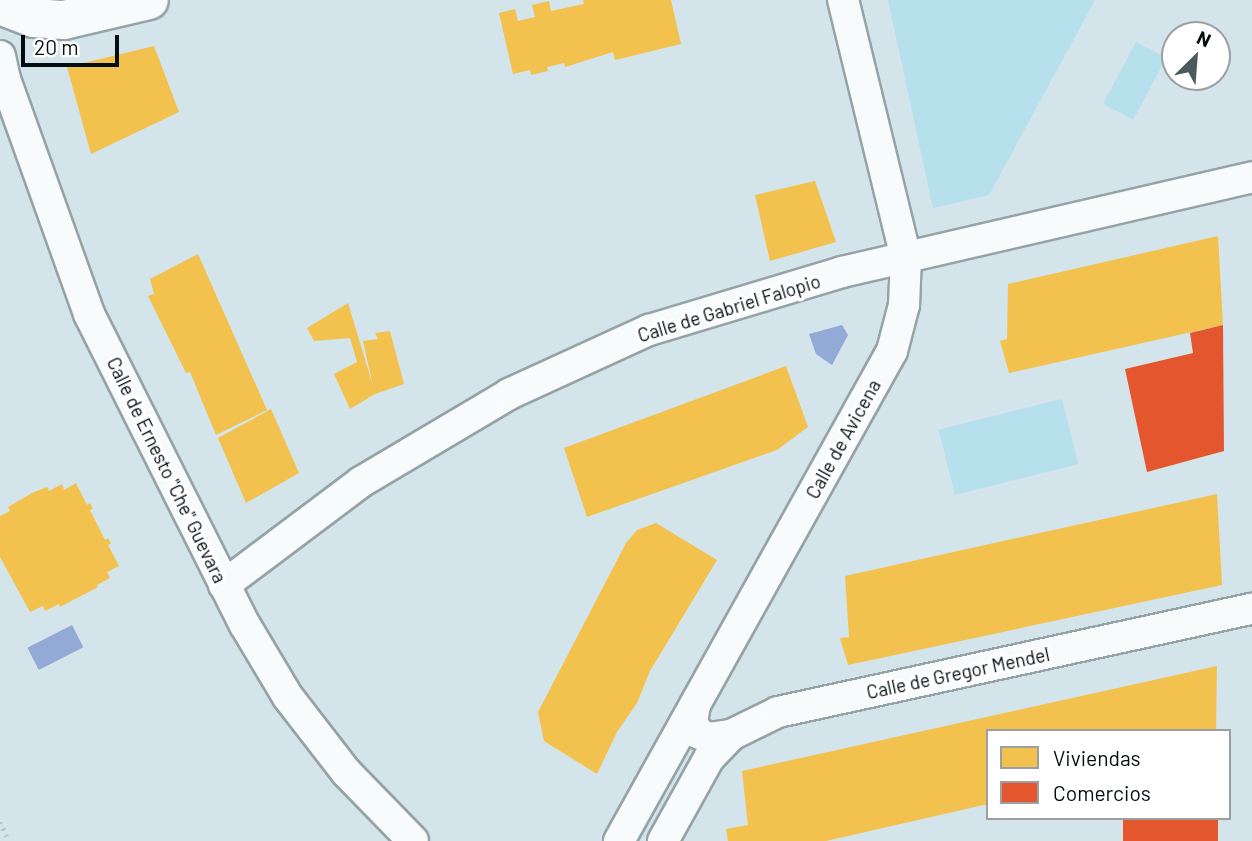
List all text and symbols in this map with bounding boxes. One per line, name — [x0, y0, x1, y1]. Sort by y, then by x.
scale bar — [24, 21, 122, 65]
north arrow — [1161, 21, 1231, 91]
text: N — [1194, 25, 1215, 51]
text: 20 m — [34, 34, 79, 59]
street label: Calle de Gabriel Falopio — [635, 269, 823, 347]
street label: Calle de Ernesto "Che" Guevara — [102, 353, 232, 587]
street label: Calle de Avicena — [801, 375, 885, 503]
street label: Calle de Gregor Mendel — [864, 642, 1052, 704]
legend — [986, 729, 1231, 820]
text: Viviendas — [1053, 745, 1141, 770]
text: Comercios — [1053, 780, 1151, 805]

